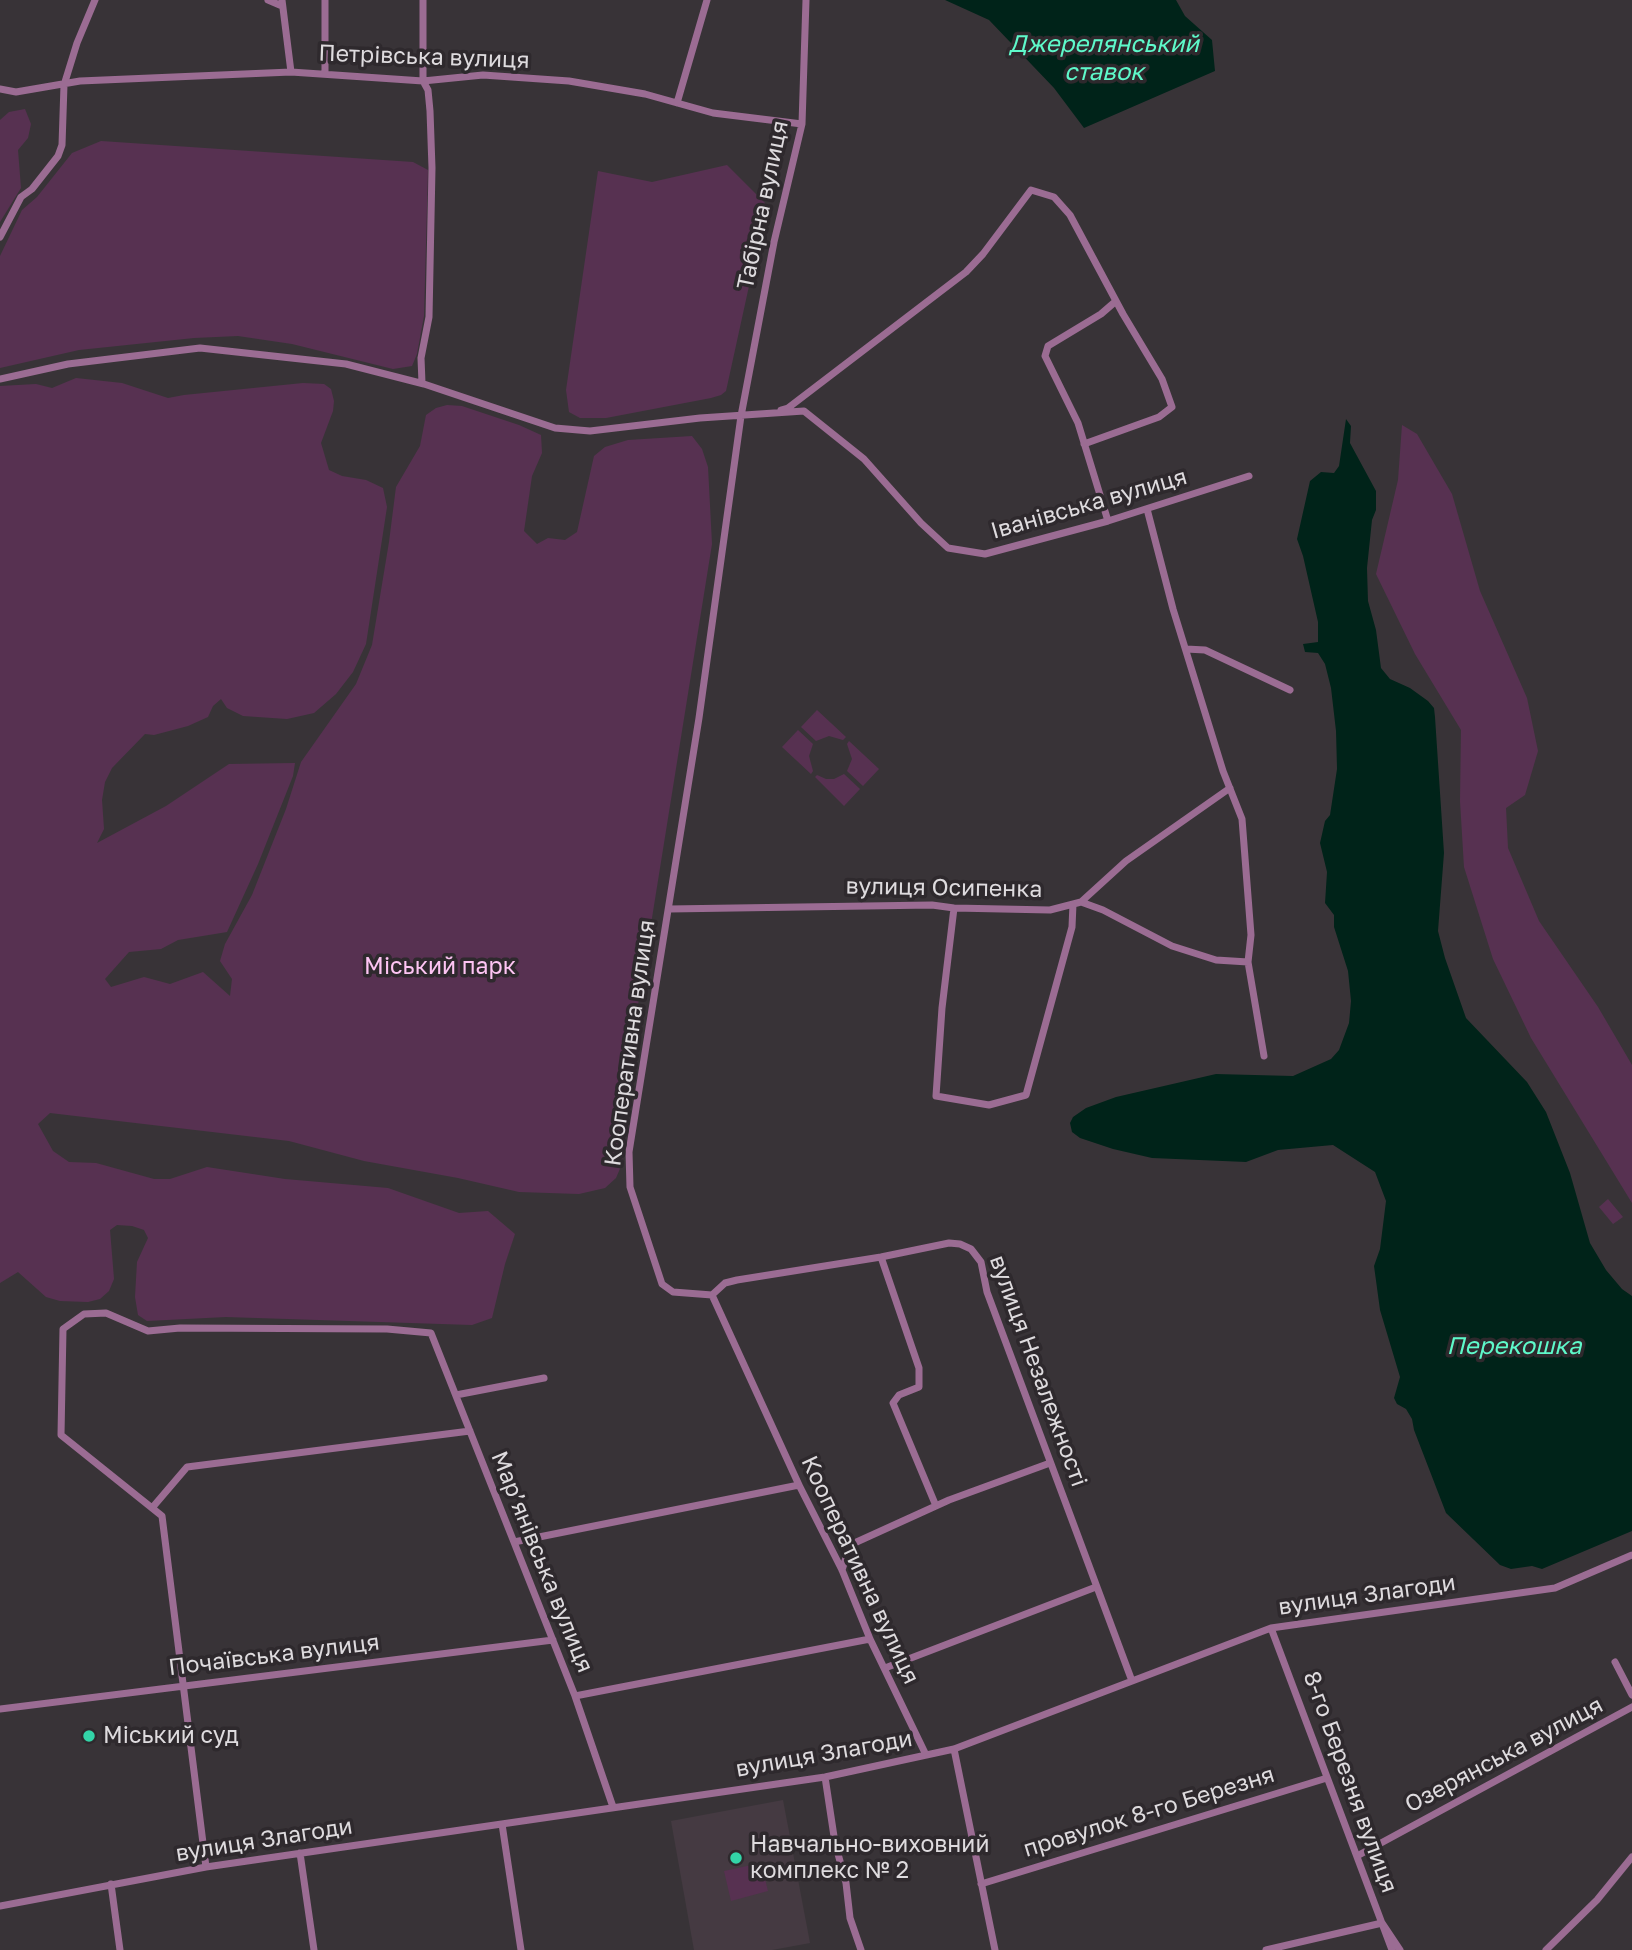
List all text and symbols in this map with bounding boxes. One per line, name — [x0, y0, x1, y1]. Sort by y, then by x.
water label: Джерелянський ставок — [1009, 30, 1199, 86]
street label: Петрівська вулиця — [318, 40, 530, 74]
street label: Табірна вулиця — [732, 118, 794, 292]
street label: Іванівська вулиця — [988, 463, 1190, 545]
street label: вулиця Осипенка — [846, 872, 1042, 904]
street label: Кооперативна вулиця — [599, 918, 661, 1168]
park label: Міський парк — [364, 953, 516, 981]
street label: вулиця Незалежності — [983, 1252, 1093, 1490]
water label: Перекошка — [1447, 1332, 1581, 1360]
street label: Мар’янівська вулиця — [485, 1447, 599, 1677]
street label: Кооперативна вулиця — [795, 1452, 925, 1688]
street label: вулиця Злагоди — [1277, 1569, 1457, 1621]
street label: Почаївська вулиця — [167, 1628, 381, 1682]
street label: 8-го Березня вулиця — [1297, 1667, 1403, 1897]
street label: Озерянська вулиця — [1400, 1691, 1608, 1819]
place label: Міський суд — [103, 1722, 239, 1750]
street label: вулиця Злагоди — [734, 1725, 914, 1783]
marker: Міський суд — [81, 1728, 97, 1744]
street label: провулок 8-го Березня — [1020, 1761, 1278, 1863]
street label: вулиця Злагоди — [174, 1812, 354, 1868]
place label: Навчально-виховний комплекс № 2 — [750, 1831, 989, 1885]
marker: Навчально-виховний комплекс № 2 — [728, 1850, 744, 1866]

